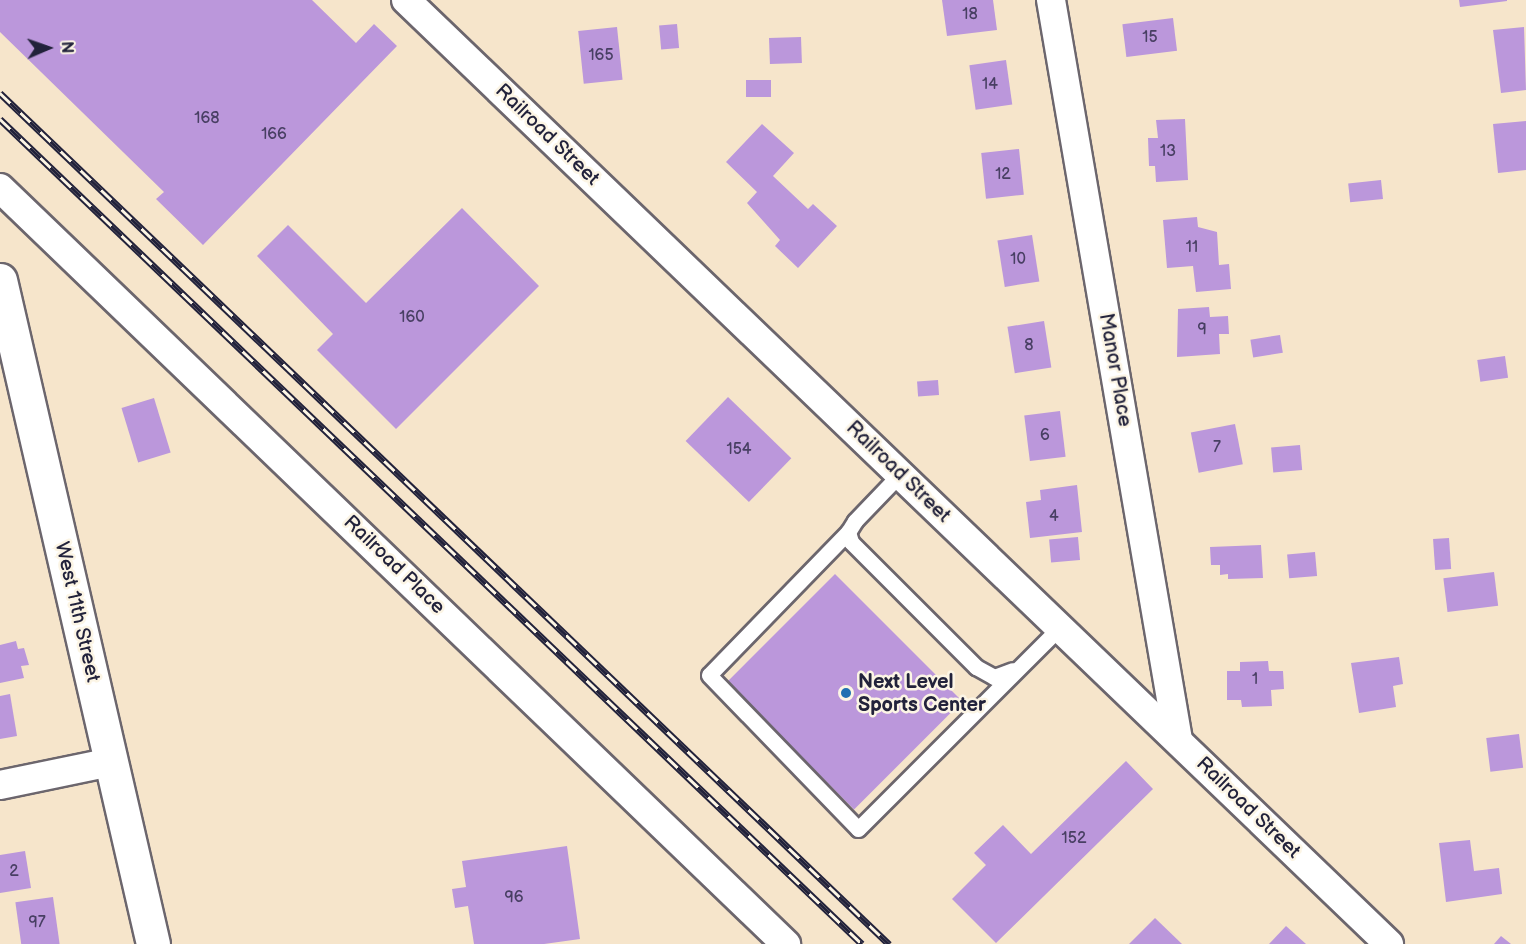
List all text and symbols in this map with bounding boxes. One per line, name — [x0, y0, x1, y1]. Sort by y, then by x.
house number: 18 — [962, 5, 978, 25]
north arrow — [18, 18, 78, 78]
house number: 15 — [1142, 28, 1158, 48]
text: N — [57, 41, 76, 54]
house number: 165 — [588, 46, 614, 66]
house number: 14 — [982, 75, 998, 95]
street label: Railroad Street — [490, 79, 604, 191]
house number: 168 — [194, 109, 220, 129]
house number: 166 — [261, 125, 287, 145]
house number: 13 — [1160, 142, 1176, 162]
house number: 12 — [995, 165, 1011, 185]
house number: 11 — [1186, 238, 1198, 258]
house number: 10 — [1010, 250, 1026, 270]
house number: 160 — [399, 308, 425, 328]
street label: Manor Place — [1093, 312, 1137, 428]
house number: 9 — [1197, 320, 1207, 340]
house number: 8 — [1024, 336, 1034, 356]
street label: Railroad Street — [841, 416, 955, 528]
house number: 6 — [1040, 426, 1050, 446]
house number: 7 — [1213, 438, 1221, 458]
house number: 154 — [726, 440, 752, 460]
house number: 4 — [1049, 507, 1059, 527]
street label: Railroad Place — [338, 511, 450, 619]
street label: West 11th Street — [49, 539, 105, 685]
place label: Next Level Sports Center — [858, 670, 986, 717]
house number: 1 — [1252, 670, 1258, 690]
marker: Next Level Sports Center — [839, 686, 853, 700]
street label: Railroad Street — [1191, 752, 1305, 864]
house number: 152 — [1062, 829, 1086, 849]
house number: 2 — [9, 862, 19, 882]
house number: 96 — [504, 888, 524, 908]
house number: 97 — [28, 913, 46, 933]

